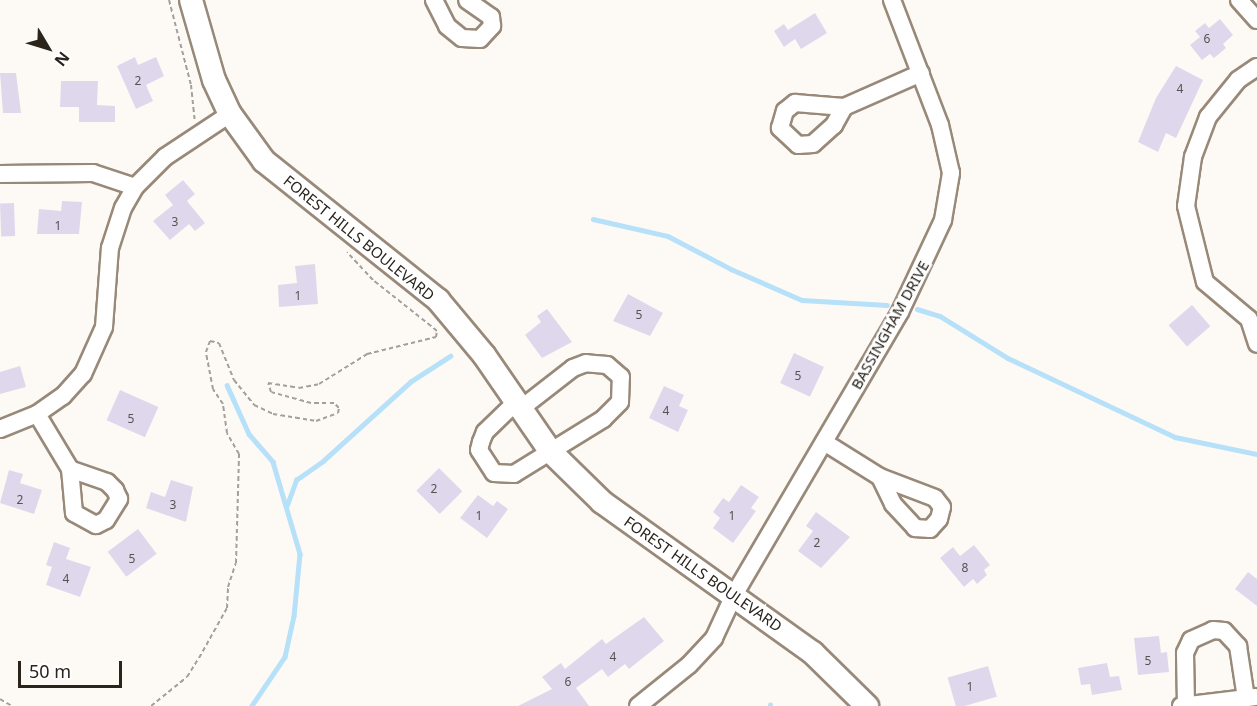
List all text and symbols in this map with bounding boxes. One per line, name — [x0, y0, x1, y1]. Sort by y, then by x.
north arrow — [18, 18, 78, 78]
house number: 6 — [1204, 32, 1210, 46]
text: N — [50, 47, 75, 71]
house number: 2 — [135, 74, 141, 88]
house number: 4 — [1177, 82, 1183, 96]
street label: FOREST HILLS BOULEVARD — [280, 172, 438, 304]
house number: 3 — [172, 215, 178, 229]
house number: 1 — [55, 219, 61, 233]
street label: BASSINGHAM DRIVE — [847, 258, 933, 392]
house number: 1 — [295, 289, 301, 303]
house number: 5 — [636, 308, 642, 322]
house number: 5 — [795, 369, 801, 383]
house number: 4 — [663, 404, 669, 418]
house number: 5 — [128, 412, 134, 426]
house number: 2 — [431, 482, 437, 496]
house number: 2 — [17, 493, 23, 507]
house number: 3 — [170, 498, 176, 512]
house number: 1 — [476, 509, 482, 523]
house number: 1 — [729, 509, 735, 523]
street label: FOREST HILLS BOULEVARD — [621, 513, 785, 635]
house number: 2 — [814, 536, 820, 550]
house number: 5 — [129, 552, 135, 566]
house number: 8 — [962, 561, 968, 575]
house number: 4 — [63, 572, 69, 586]
scale bar — [21, 649, 124, 687]
house number: 4 — [610, 650, 616, 664]
house number: 5 — [1145, 654, 1151, 668]
text: 50 m — [29, 659, 71, 683]
house number: 6 — [565, 675, 571, 689]
house number: 1 — [967, 680, 973, 694]

